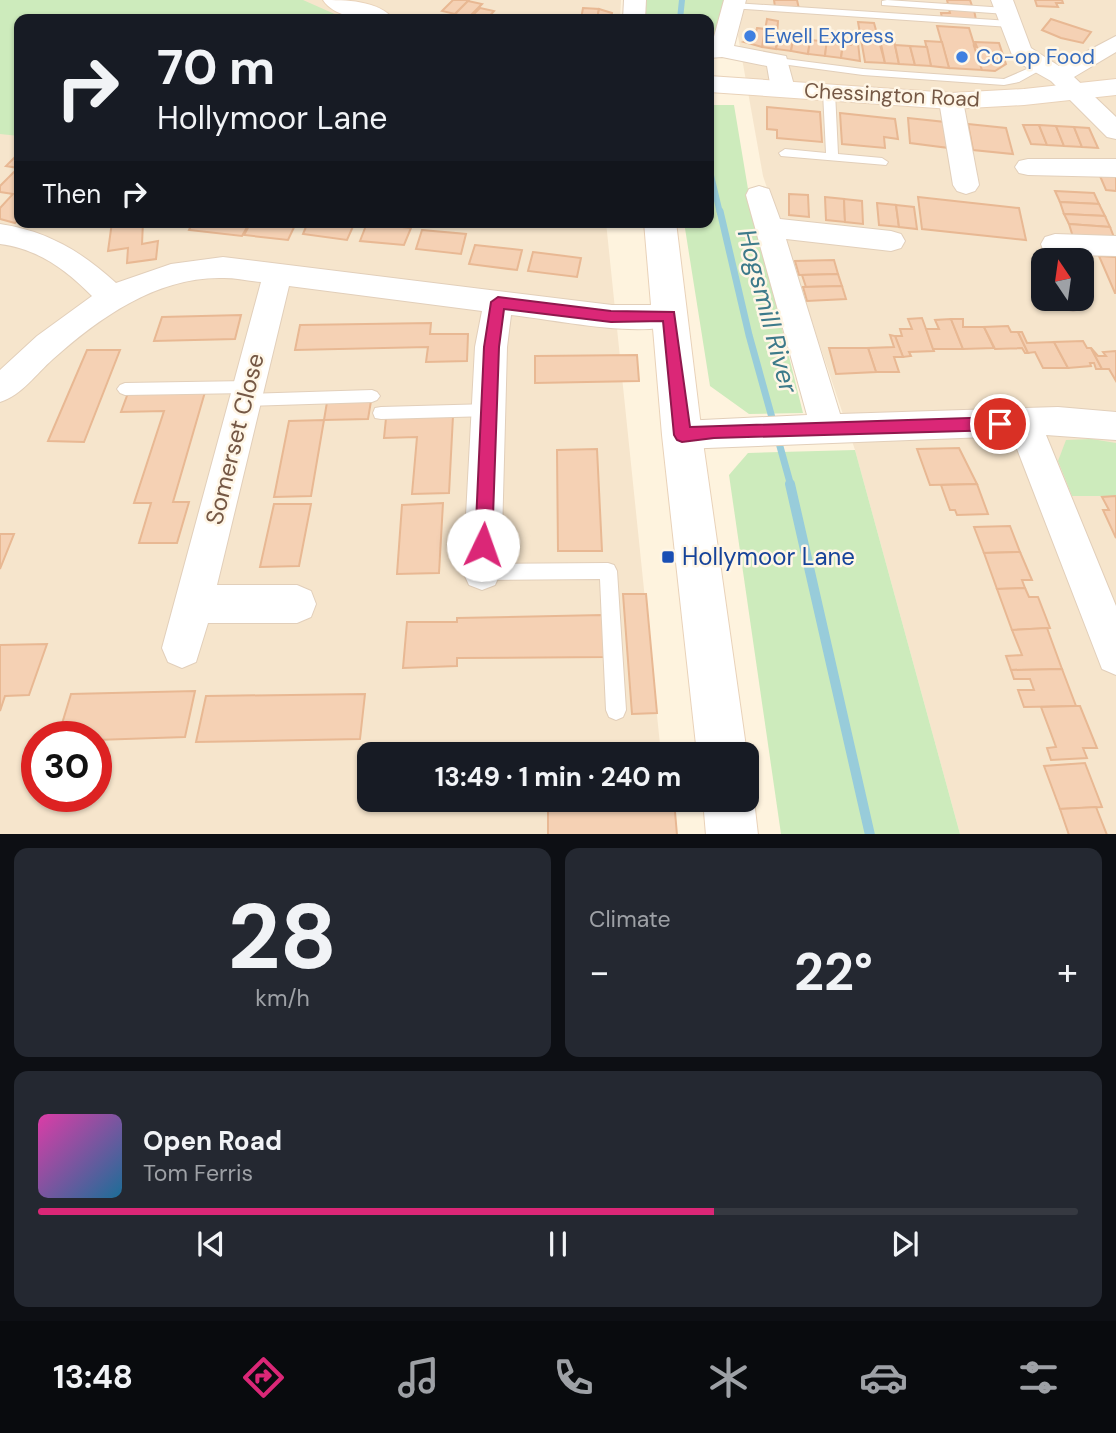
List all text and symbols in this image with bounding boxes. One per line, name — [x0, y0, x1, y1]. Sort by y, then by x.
place label: Ewell Express — [764, 22, 894, 50]
marker: Ewell Express — [742, 28, 758, 44]
text: 70 m — [157, 35, 275, 99]
icon: right — [42, 42, 133, 133]
place label: Co-op Food — [976, 43, 1095, 71]
marker: Co-op Food — [954, 49, 970, 65]
street label: Chessington Road — [803, 76, 981, 114]
text: Hollymoor Lane — [157, 97, 387, 139]
icon: right — [115, 175, 153, 213]
text: Then — [42, 177, 101, 211]
water label: Hogsmill River — [730, 225, 807, 398]
north arrow — [1031, 248, 1094, 312]
map controls — [1031, 248, 1094, 311]
street label: Somerset Close — [198, 350, 271, 528]
pin — [970, 394, 1030, 454]
icon: arrive — [981, 405, 1019, 443]
position arrow — [446, 508, 520, 582]
place label: Hollymoor Lane — [682, 541, 855, 572]
marker: Hollymoor Lane — [660, 549, 676, 565]
speed limit sign: 30 — [21, 721, 112, 812]
text: 13:49 · 1 min · 240 m — [435, 760, 681, 794]
text: 28 — [228, 878, 337, 996]
text: Climate — [589, 904, 671, 934]
text: 22° — [794, 938, 873, 1006]
text: − — [589, 947, 610, 997]
text: + — [1057, 947, 1078, 997]
text: km/h — [255, 983, 310, 1013]
text: Open Road — [143, 1124, 282, 1158]
text: Tom Ferris — [143, 1158, 253, 1188]
icon: previous — [192, 1225, 230, 1263]
icon: pause — [539, 1225, 577, 1263]
icon: next — [886, 1225, 924, 1263]
icon: directions — [239, 1353, 288, 1402]
icon: music — [394, 1353, 443, 1402]
icon: phone — [549, 1353, 598, 1402]
icon: climate — [704, 1353, 753, 1402]
icon: car — [859, 1353, 908, 1402]
icon: filters — [1014, 1353, 1063, 1402]
text: 13:48 — [53, 1356, 133, 1398]

